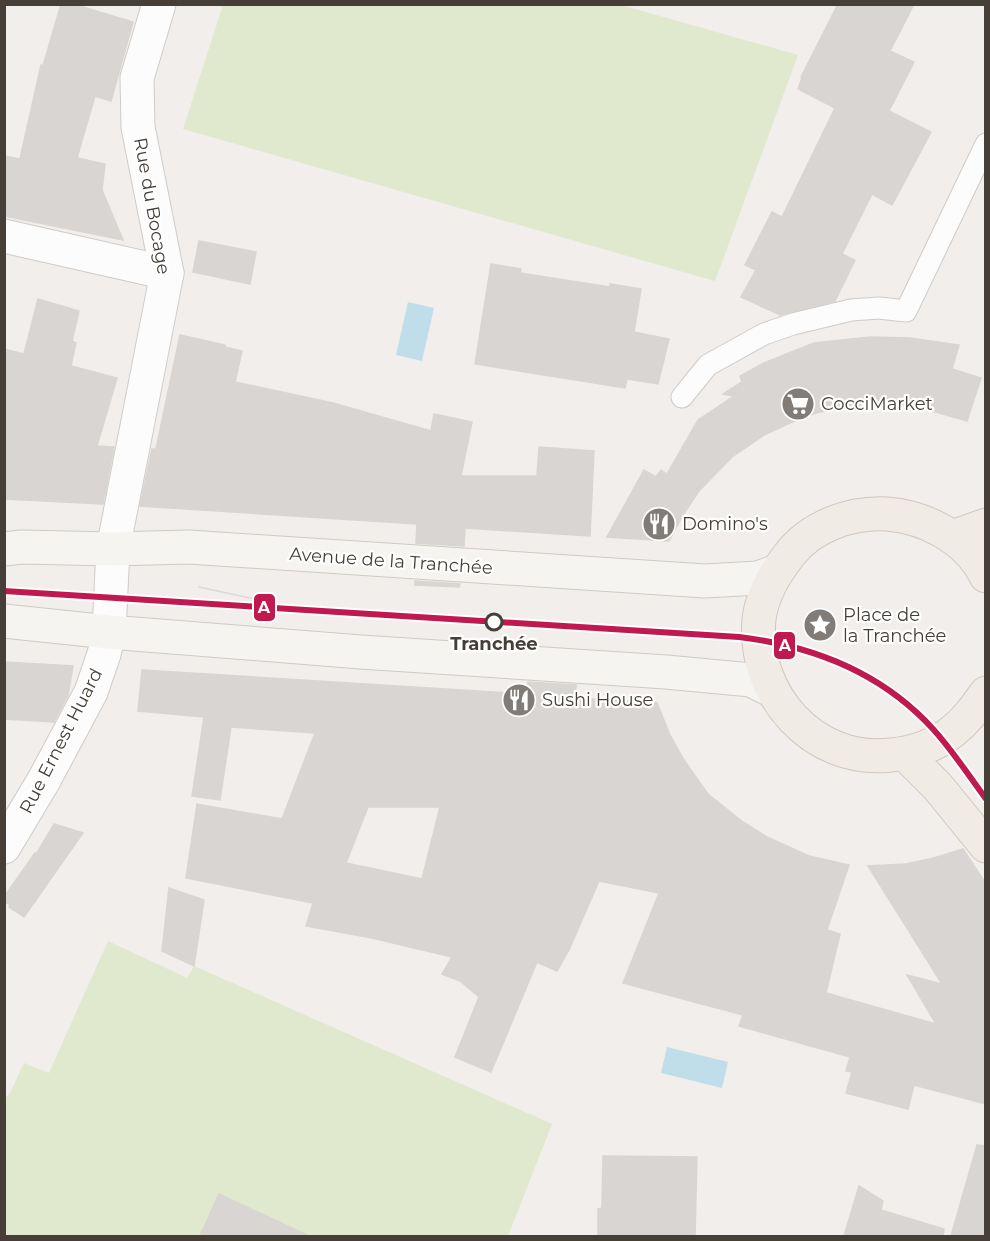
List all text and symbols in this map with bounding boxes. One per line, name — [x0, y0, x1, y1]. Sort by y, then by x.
street label: Rue du Bocage — [129, 136, 175, 276]
supermarket icon: CocciMarket — [780, 386, 816, 422]
place label: CocciMarket — [821, 393, 933, 415]
restaurant icon: Domino's — [641, 506, 677, 542]
place label: Domino's — [682, 513, 768, 535]
street label: Avenue de la Tranchée — [289, 543, 494, 579]
line badge: A — [253, 593, 276, 622]
text: A — [257, 598, 271, 617]
place label: Place de la Tranchée — [843, 604, 947, 647]
place icon: Place de la Tranchée — [802, 607, 838, 643]
marker: Tranchée — [485, 613, 503, 631]
line badge: A — [773, 631, 796, 660]
place label: Tranchée — [450, 633, 538, 655]
text: A — [778, 636, 792, 655]
street label: Rue Ernest Huard — [15, 665, 107, 817]
restaurant icon: Sushi House — [501, 682, 537, 718]
place label: Sushi House — [542, 689, 653, 711]

